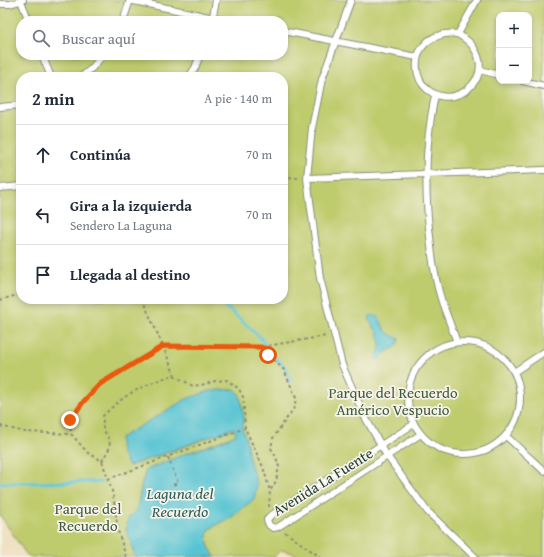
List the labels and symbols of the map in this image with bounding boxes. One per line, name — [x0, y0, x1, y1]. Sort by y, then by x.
route start — [259, 346, 277, 364]
park label: Parque del Recuerdo Américo Vespucio — [328, 382, 458, 420]
route end — [61, 411, 79, 429]
street label: Avenida La Fuente — [269, 442, 377, 521]
water label: Laguna del Recuerdo — [146, 481, 214, 523]
park label: Parque del Recuerdo — [55, 498, 121, 536]

